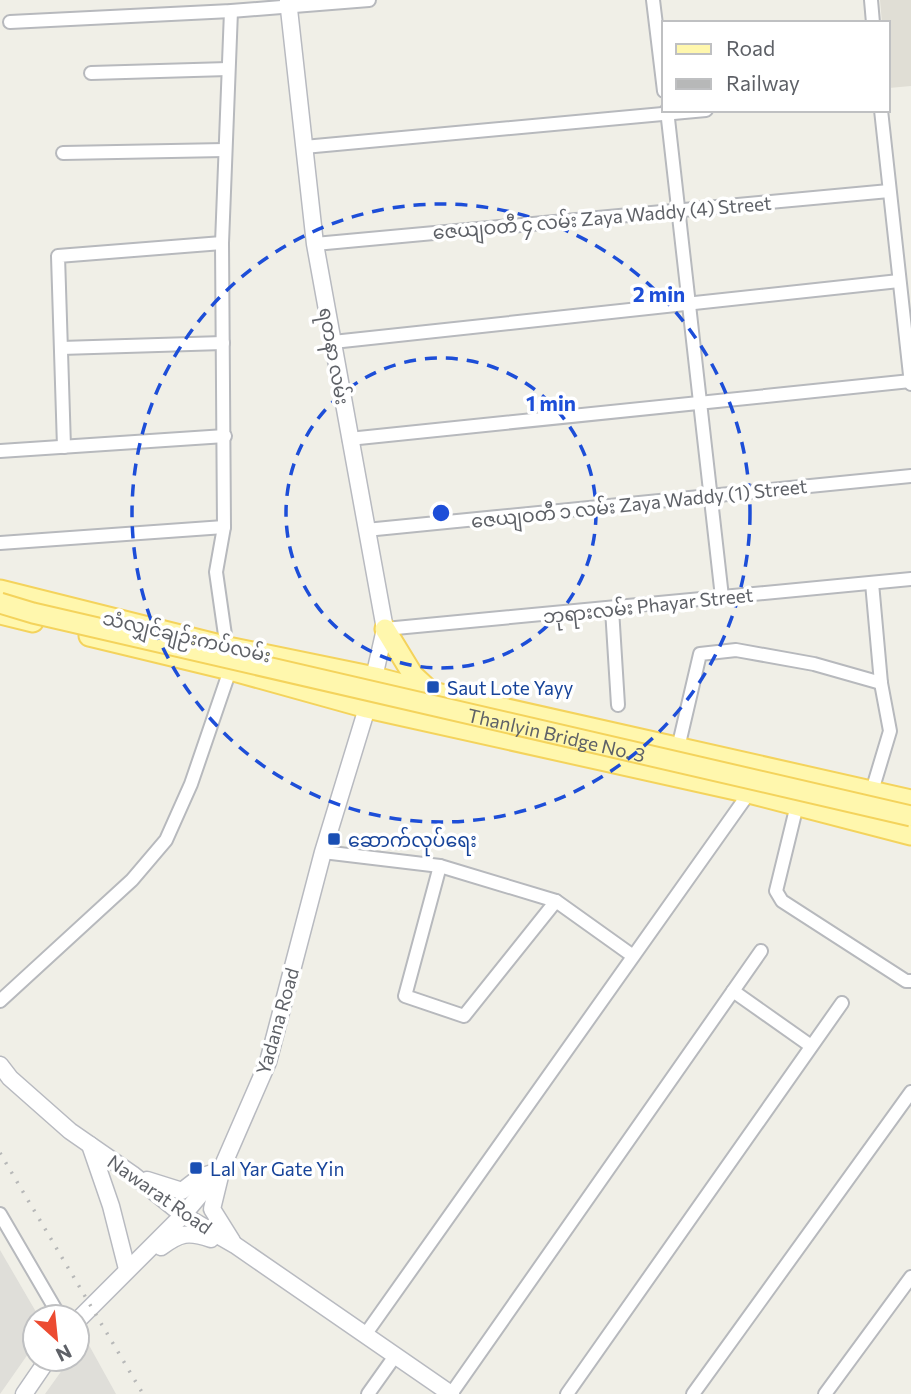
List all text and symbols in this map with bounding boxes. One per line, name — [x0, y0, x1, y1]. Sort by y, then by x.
legend — [662, 21, 890, 112]
text: Road — [726, 35, 775, 60]
text: Railway — [726, 70, 800, 95]
street label: ဇေယျဝတီ ၄ လမ်း Zaya Waddy (4) Street — [431, 189, 773, 248]
text: 2 min — [633, 281, 685, 306]
street label: ရတနာ လမ်း — [310, 305, 357, 407]
text: 1 min — [526, 390, 576, 415]
street label: ဇေယျဝတီ ၁ လမ်း Zaya Waddy (1) Street — [470, 472, 809, 537]
centre of rings — [429, 501, 453, 525]
street label: ဘုရားလမ်း Phayar Street — [542, 581, 755, 633]
street label: သံလျှင်ချဉ်းကပ်လမ်း — [99, 604, 274, 672]
place label: Saut Lote Yayy — [447, 676, 574, 699]
marker: Saut Lote Yayy — [425, 679, 441, 695]
street label: Thanlyin Bridge No. 3 — [466, 702, 648, 766]
place label: ဆောက်လုပ်ရေး — [348, 826, 477, 857]
marker: ဆောက်လုပ်ရေး — [326, 831, 342, 847]
street label: Yadana Road — [251, 965, 303, 1077]
street label: Nawarat Road — [103, 1150, 217, 1238]
place label: Lal Yar Gate Yin — [210, 1157, 344, 1180]
marker: Lal Yar Gate Yin — [188, 1160, 204, 1176]
north arrow — [21, 1303, 91, 1373]
text: N — [52, 1340, 76, 1367]

